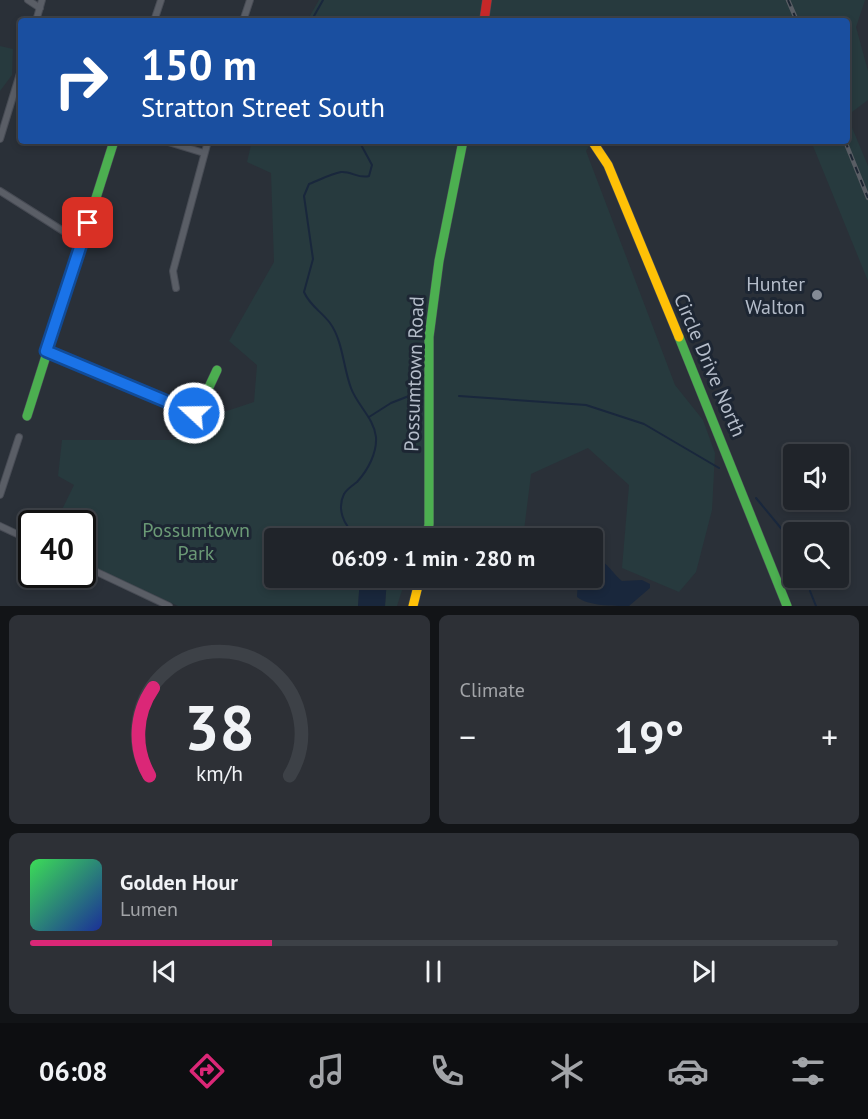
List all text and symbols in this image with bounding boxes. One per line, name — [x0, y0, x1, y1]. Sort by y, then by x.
text: 150 m — [141, 37, 257, 92]
icon: right — [42, 42, 120, 120]
text: Stratton Street South — [141, 90, 385, 124]
pin — [62, 197, 113, 248]
icon: arrive — [71, 206, 104, 239]
place label: Hunter Walton — [745, 271, 805, 320]
marker: Hunter Walton — [810, 288, 824, 302]
street label: Circle Drive North — [668, 289, 752, 441]
street label: Possumtown Road — [398, 296, 430, 452]
position arrow — [162, 381, 226, 445]
map controls — [783, 444, 849, 588]
button: sound — [783, 444, 849, 510]
speed limit sign: 40 — [18, 510, 96, 588]
park label: Possumtown Park — [142, 517, 250, 566]
button: search — [783, 522, 849, 588]
text: 06:09 · 1 min · 280 m — [332, 544, 535, 572]
text: Climate — [460, 677, 525, 703]
text: 38 — [184, 686, 255, 767]
text: 19° — [613, 707, 684, 765]
text: − — [460, 715, 476, 758]
text: + — [821, 715, 838, 758]
text: km/h — [196, 760, 243, 788]
text: Golden Hour — [120, 868, 238, 896]
text: Lumen — [120, 896, 178, 922]
icon: previous — [148, 955, 181, 988]
icon: pause — [417, 955, 450, 988]
icon: next — [687, 955, 720, 988]
icon: directions — [186, 1050, 228, 1092]
icon: music — [306, 1050, 348, 1092]
icon: phone — [426, 1050, 468, 1092]
icon: climate — [546, 1050, 588, 1092]
icon: car — [667, 1050, 709, 1092]
icon: filters — [787, 1050, 829, 1092]
text: 06:08 — [39, 1054, 108, 1088]

